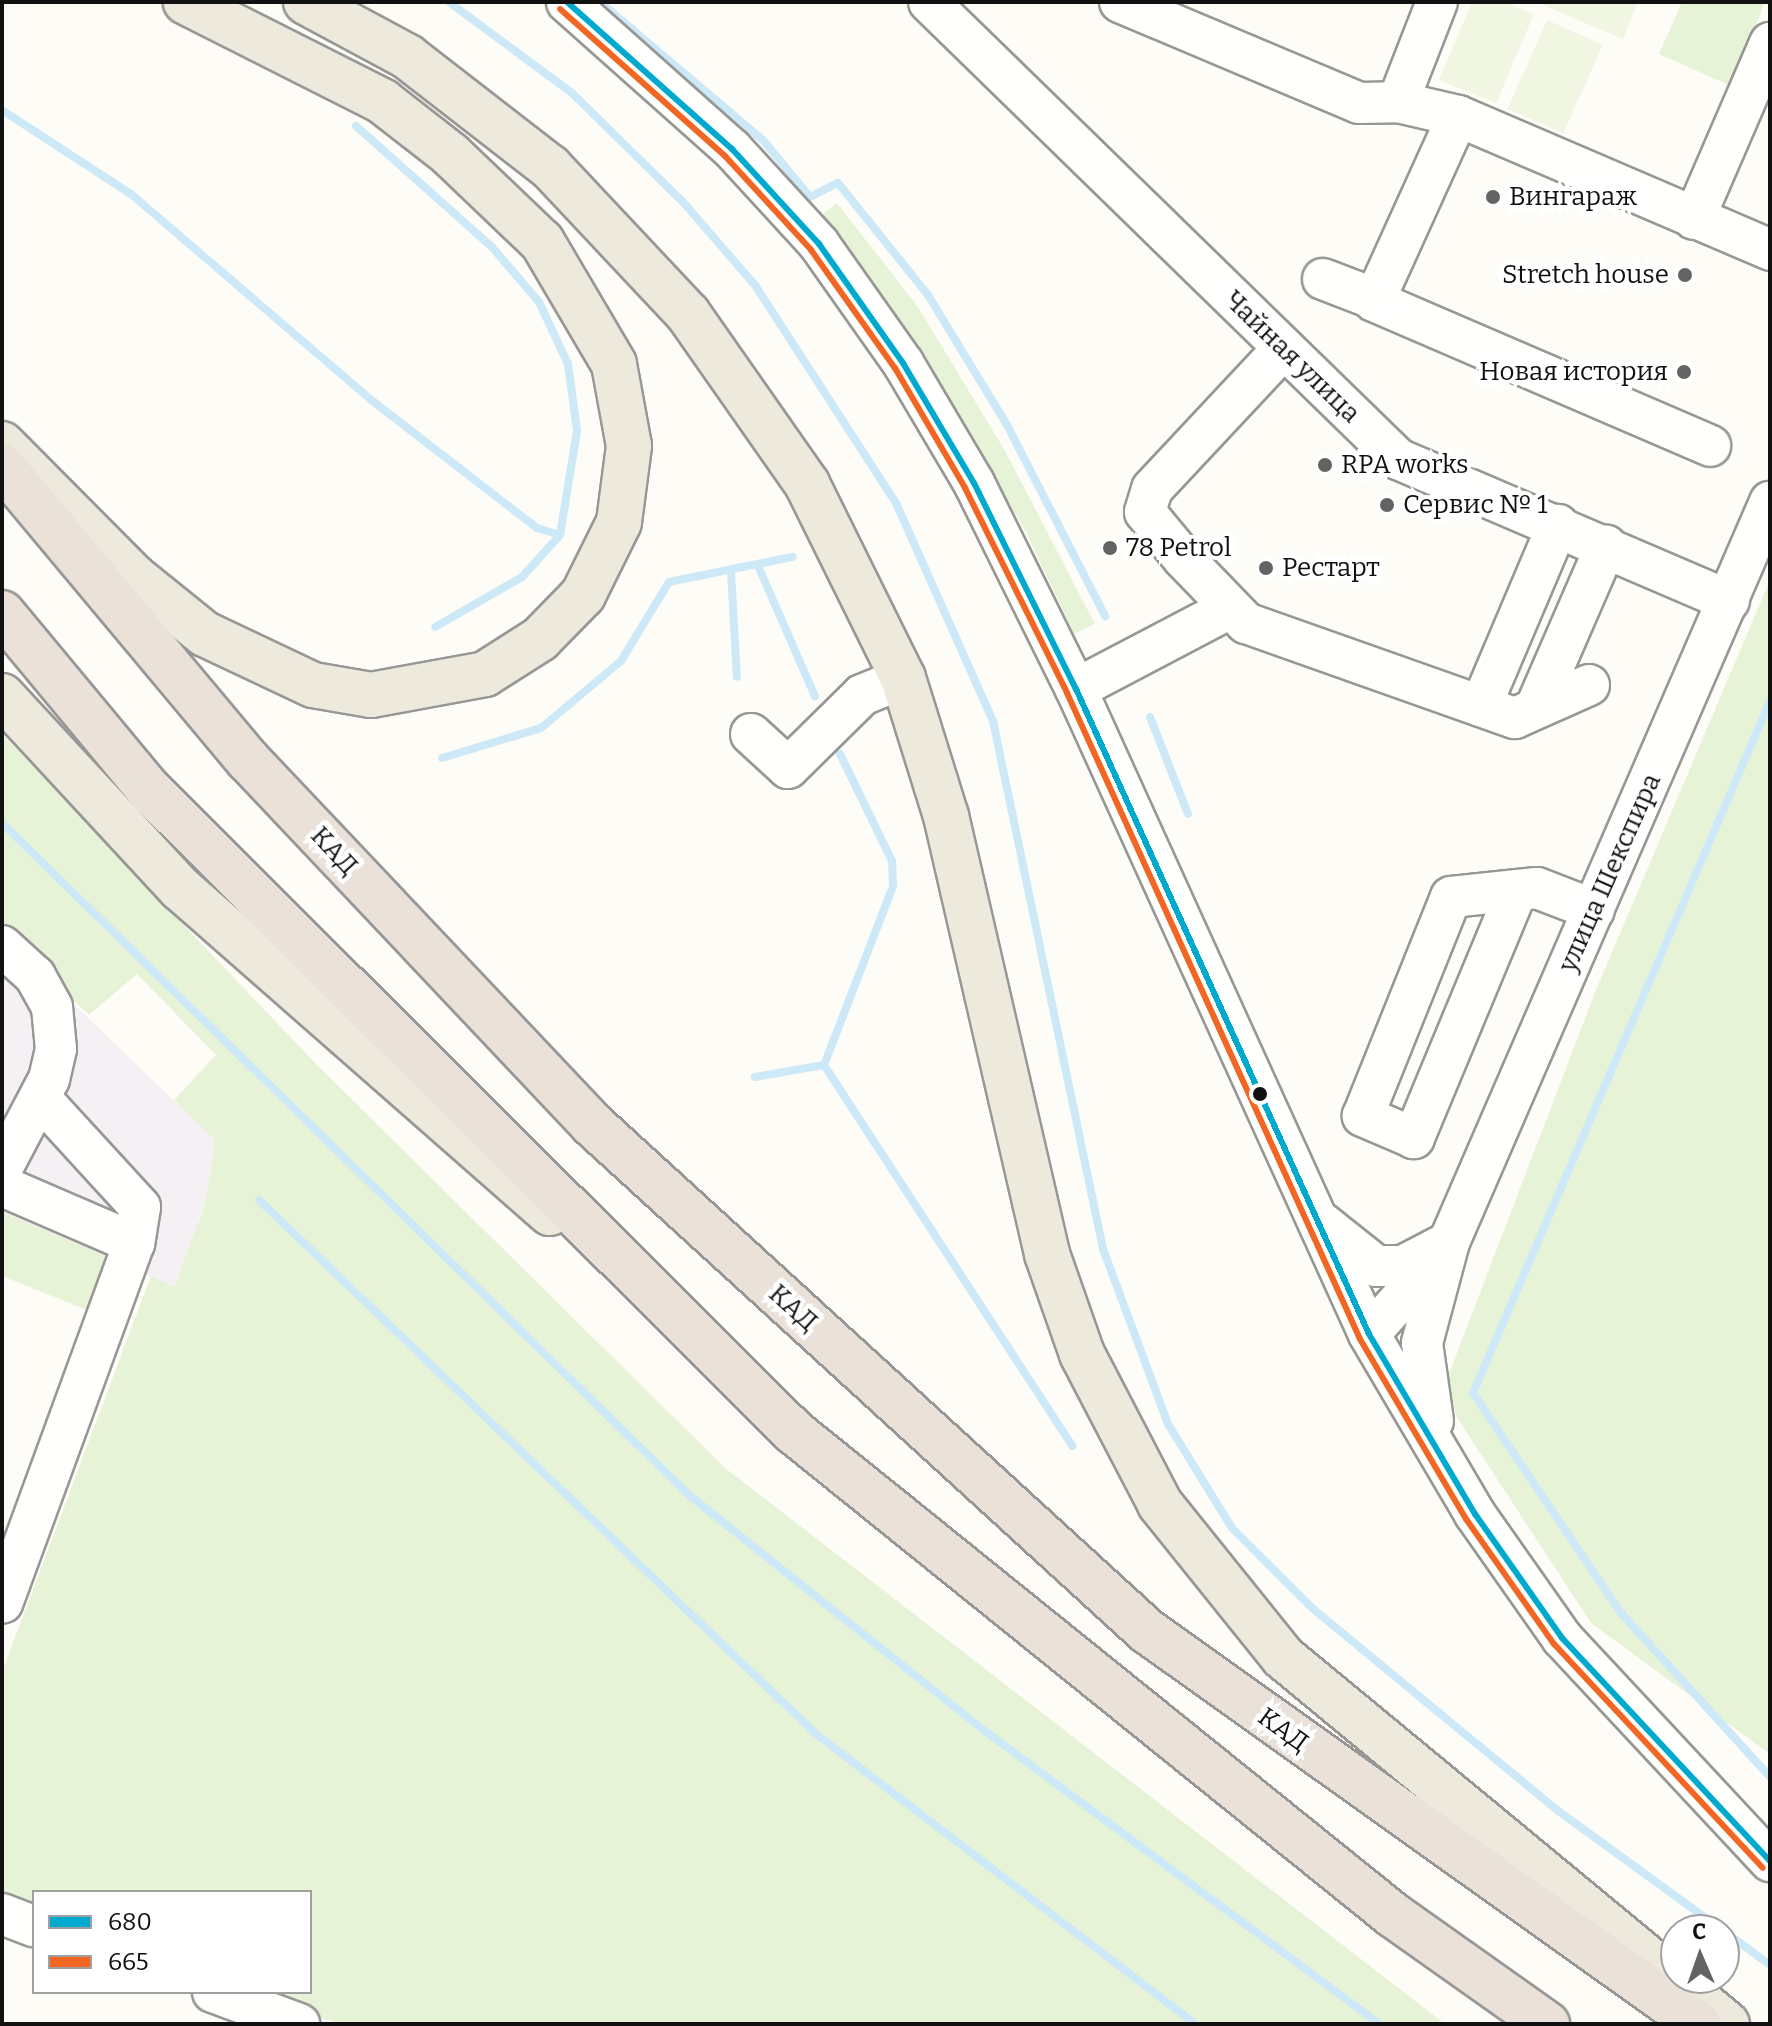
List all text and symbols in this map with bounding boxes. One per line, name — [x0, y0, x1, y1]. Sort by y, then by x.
place label: Вингараж — [1509, 181, 1637, 213]
marker: Вингараж — [1484, 188, 1502, 206]
place label: Stretch house — [1502, 259, 1669, 291]
marker: Stretch house — [1676, 266, 1694, 284]
street label: Чайная улица — [1218, 284, 1366, 430]
place label: Новая история — [1479, 356, 1668, 388]
marker: Новая история — [1675, 363, 1693, 381]
place label: RPA works — [1341, 449, 1468, 481]
marker: RPA works — [1316, 456, 1334, 474]
place label: Сервис № 1 — [1403, 489, 1548, 521]
marker: Сервис № 1 — [1378, 496, 1396, 514]
place label: 78 Petrol — [1126, 532, 1231, 564]
marker: 78 Petrol — [1101, 539, 1119, 557]
place label: Рестарт — [1282, 552, 1380, 584]
marker: Рестарт — [1257, 559, 1275, 577]
street label: улица Шекспира — [1552, 769, 1668, 977]
street label: КАД — [304, 820, 364, 882]
unlabelled marker — [1252, 1086, 1268, 1102]
street label: КАД — [762, 1278, 824, 1338]
street label: КАД — [1252, 1701, 1314, 1759]
legend — [32, 1890, 312, 1994]
text: 680 — [108, 1908, 152, 1936]
north arrow — [1660, 1914, 1740, 1994]
text: С — [1692, 1918, 1707, 1945]
text: 665 — [108, 1948, 149, 1976]

